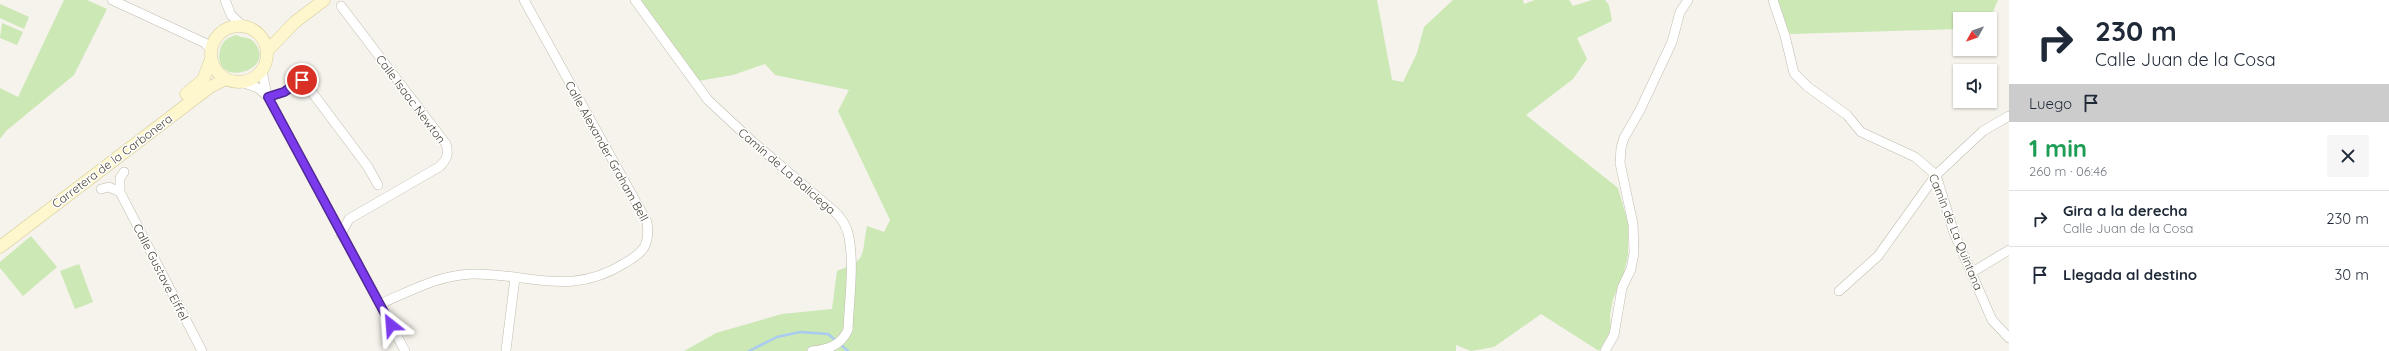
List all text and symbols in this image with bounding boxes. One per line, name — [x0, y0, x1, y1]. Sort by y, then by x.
north arrow — [1953, 12, 1997, 56]
map controls — [1953, 12, 1997, 108]
text: 230 m — [2095, 13, 2177, 48]
icon: right — [2029, 16, 2081, 68]
text: Calle Juan de la Cosa — [2095, 48, 2276, 71]
street label: Calle Isaac Newton — [373, 52, 449, 146]
pin — [285, 63, 319, 97]
button: sound — [1953, 64, 1997, 108]
icon: arrive — [291, 69, 313, 91]
street label: Calle Alexander Graham Bell — [562, 78, 652, 224]
icon: arrive — [2080, 92, 2102, 114]
text: Luego — [2029, 94, 2072, 113]
street label: Carretera de la Carbonera — [49, 111, 175, 211]
street label: Camín de La Baliciega — [735, 125, 839, 217]
text: 1 min — [2029, 133, 2087, 163]
button: close — [2327, 135, 2369, 177]
text: 260 m · 06:46 — [2029, 163, 2107, 179]
street label: Camín de La Quintana — [1926, 172, 1986, 292]
text: Gira a la derecha — [2063, 201, 2188, 220]
icon: right — [2029, 208, 2051, 230]
text: 230 m — [2326, 209, 2369, 228]
text: Calle Juan de la Cosa — [2063, 220, 2194, 236]
street label: Calle Gustave Eiffel — [130, 221, 192, 323]
icon: arrive — [2029, 264, 2051, 286]
text: Llegada al destino — [2063, 265, 2197, 284]
text: 30 m — [2334, 265, 2369, 284]
position arrow — [370, 304, 412, 346]

